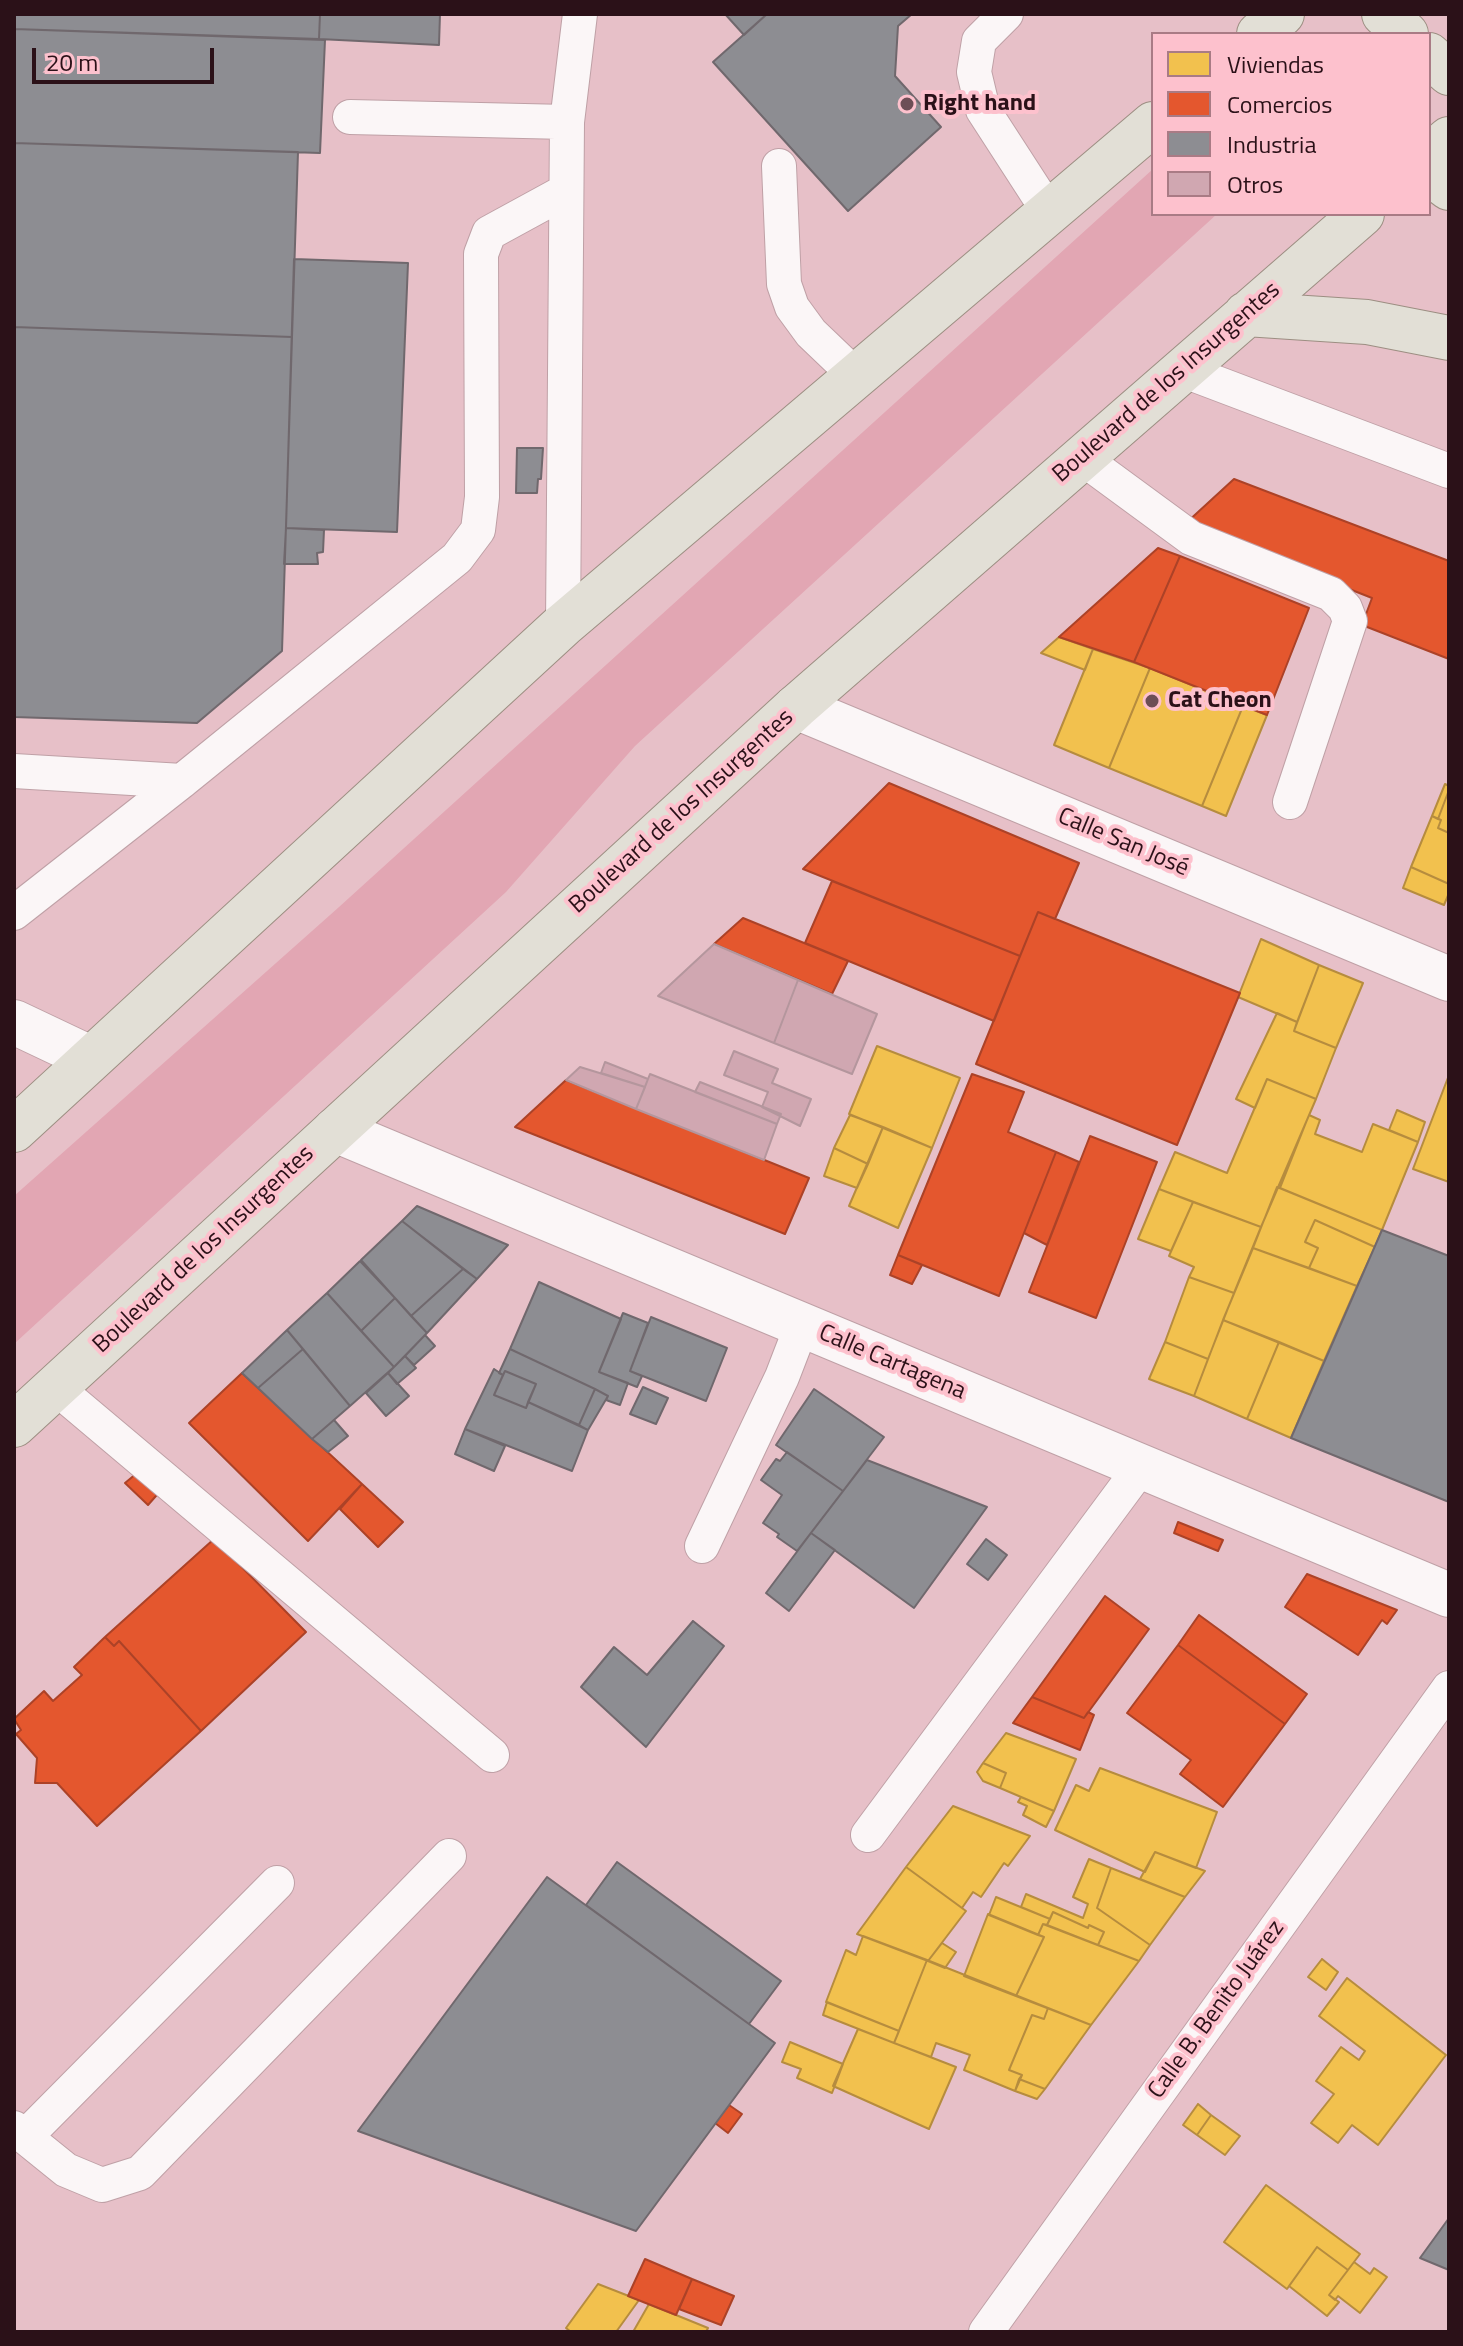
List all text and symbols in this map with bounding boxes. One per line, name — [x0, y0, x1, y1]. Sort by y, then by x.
scale bar — [36, 32, 218, 82]
legend — [1151, 32, 1431, 216]
text: 20 m — [46, 44, 98, 80]
text: Viviendas — [1227, 46, 1324, 82]
text: Comercios — [1227, 86, 1332, 122]
place label: Right hand — [923, 90, 1036, 118]
marker: Right hand — [898, 95, 916, 113]
text: Industria — [1227, 126, 1316, 162]
text: Otros — [1227, 166, 1283, 202]
street label: Boulevard de los Insurgentes — [1048, 276, 1286, 490]
place label: Cat Cheon — [1168, 687, 1272, 715]
marker: Cat Cheon — [1143, 692, 1161, 710]
street label: Boulevard de los Insurgentes — [564, 704, 800, 920]
street label: Calle San José — [1053, 802, 1193, 884]
street label: Boulevard de los Insurgentes — [88, 1140, 320, 1360]
street label: Calle Cartagena — [814, 1319, 970, 1407]
street label: Calle B. Benito Juárez — [1143, 1915, 1291, 2105]

